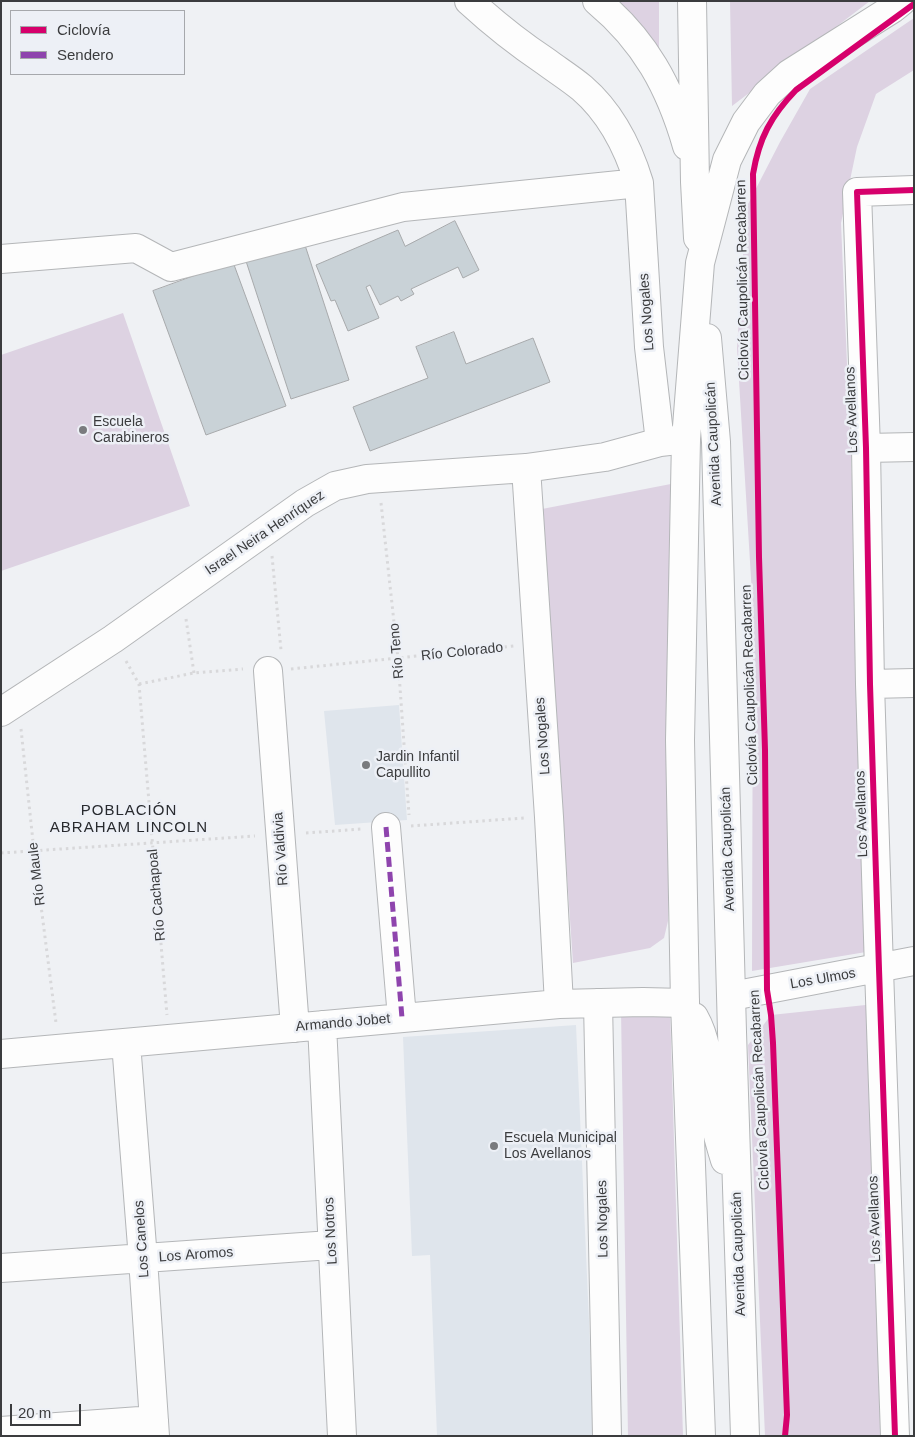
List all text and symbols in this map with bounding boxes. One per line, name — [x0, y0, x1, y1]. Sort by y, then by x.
legend — [10, 10, 185, 75]
text: Ciclovía — [57, 21, 110, 38]
text: Sendero — [57, 46, 114, 63]
street label: Ciclovía Caupolicán Recabarren — [733, 179, 753, 381]
street label: Los Nogales — [636, 273, 658, 351]
street label: Los Avellanos — [842, 366, 862, 454]
street label: Avenida Caupolicán — [702, 382, 726, 506]
place label: Escuela Carabineros — [93, 414, 169, 447]
marker: Escuela Carabineros — [77, 424, 89, 436]
street label: Israel Neira Henríquez — [202, 487, 328, 579]
street label: Ciclovía Caupolicán Recabarren — [738, 584, 762, 786]
street label: Río Teno — [386, 622, 408, 680]
street label: Río Colorado — [420, 639, 504, 665]
street label: Los Nogales — [532, 697, 554, 775]
place label: Jardin Infantil Capullito — [376, 749, 459, 782]
marker: Jardin Infantil Capullito — [360, 759, 372, 771]
street label: Los Avellanos — [852, 770, 872, 858]
street label: Avenida Caupolicán — [717, 787, 739, 911]
district label: POBLACIÓN ABRAHAM LINCOLN — [48, 802, 210, 837]
street label: Río Valdivia — [270, 812, 292, 886]
street label: Río Maule — [25, 841, 49, 907]
street label: Río Cachapoal — [145, 848, 169, 942]
street label: Los Ulmos — [789, 965, 857, 993]
street label: Ciclovía Caupolicán Recabarren — [746, 989, 774, 1191]
street label: Armando Jobet — [295, 1010, 391, 1036]
place label: Escuela Municipal Los Avellanos — [504, 1130, 617, 1162]
marker: Escuela Municipal Los Avellanos — [488, 1140, 500, 1152]
street label: Los Avellanos — [865, 1175, 885, 1263]
street label: Los Nogales — [594, 1180, 612, 1258]
street label: Avenida Caupolicán — [728, 1192, 750, 1316]
street label: Los Notros — [321, 1197, 341, 1265]
street label: Los Canelos — [131, 1200, 153, 1278]
street label: Los Aromos — [158, 1244, 234, 1266]
scale bar — [12, 1394, 84, 1426]
text: 20 m — [18, 1404, 51, 1421]

